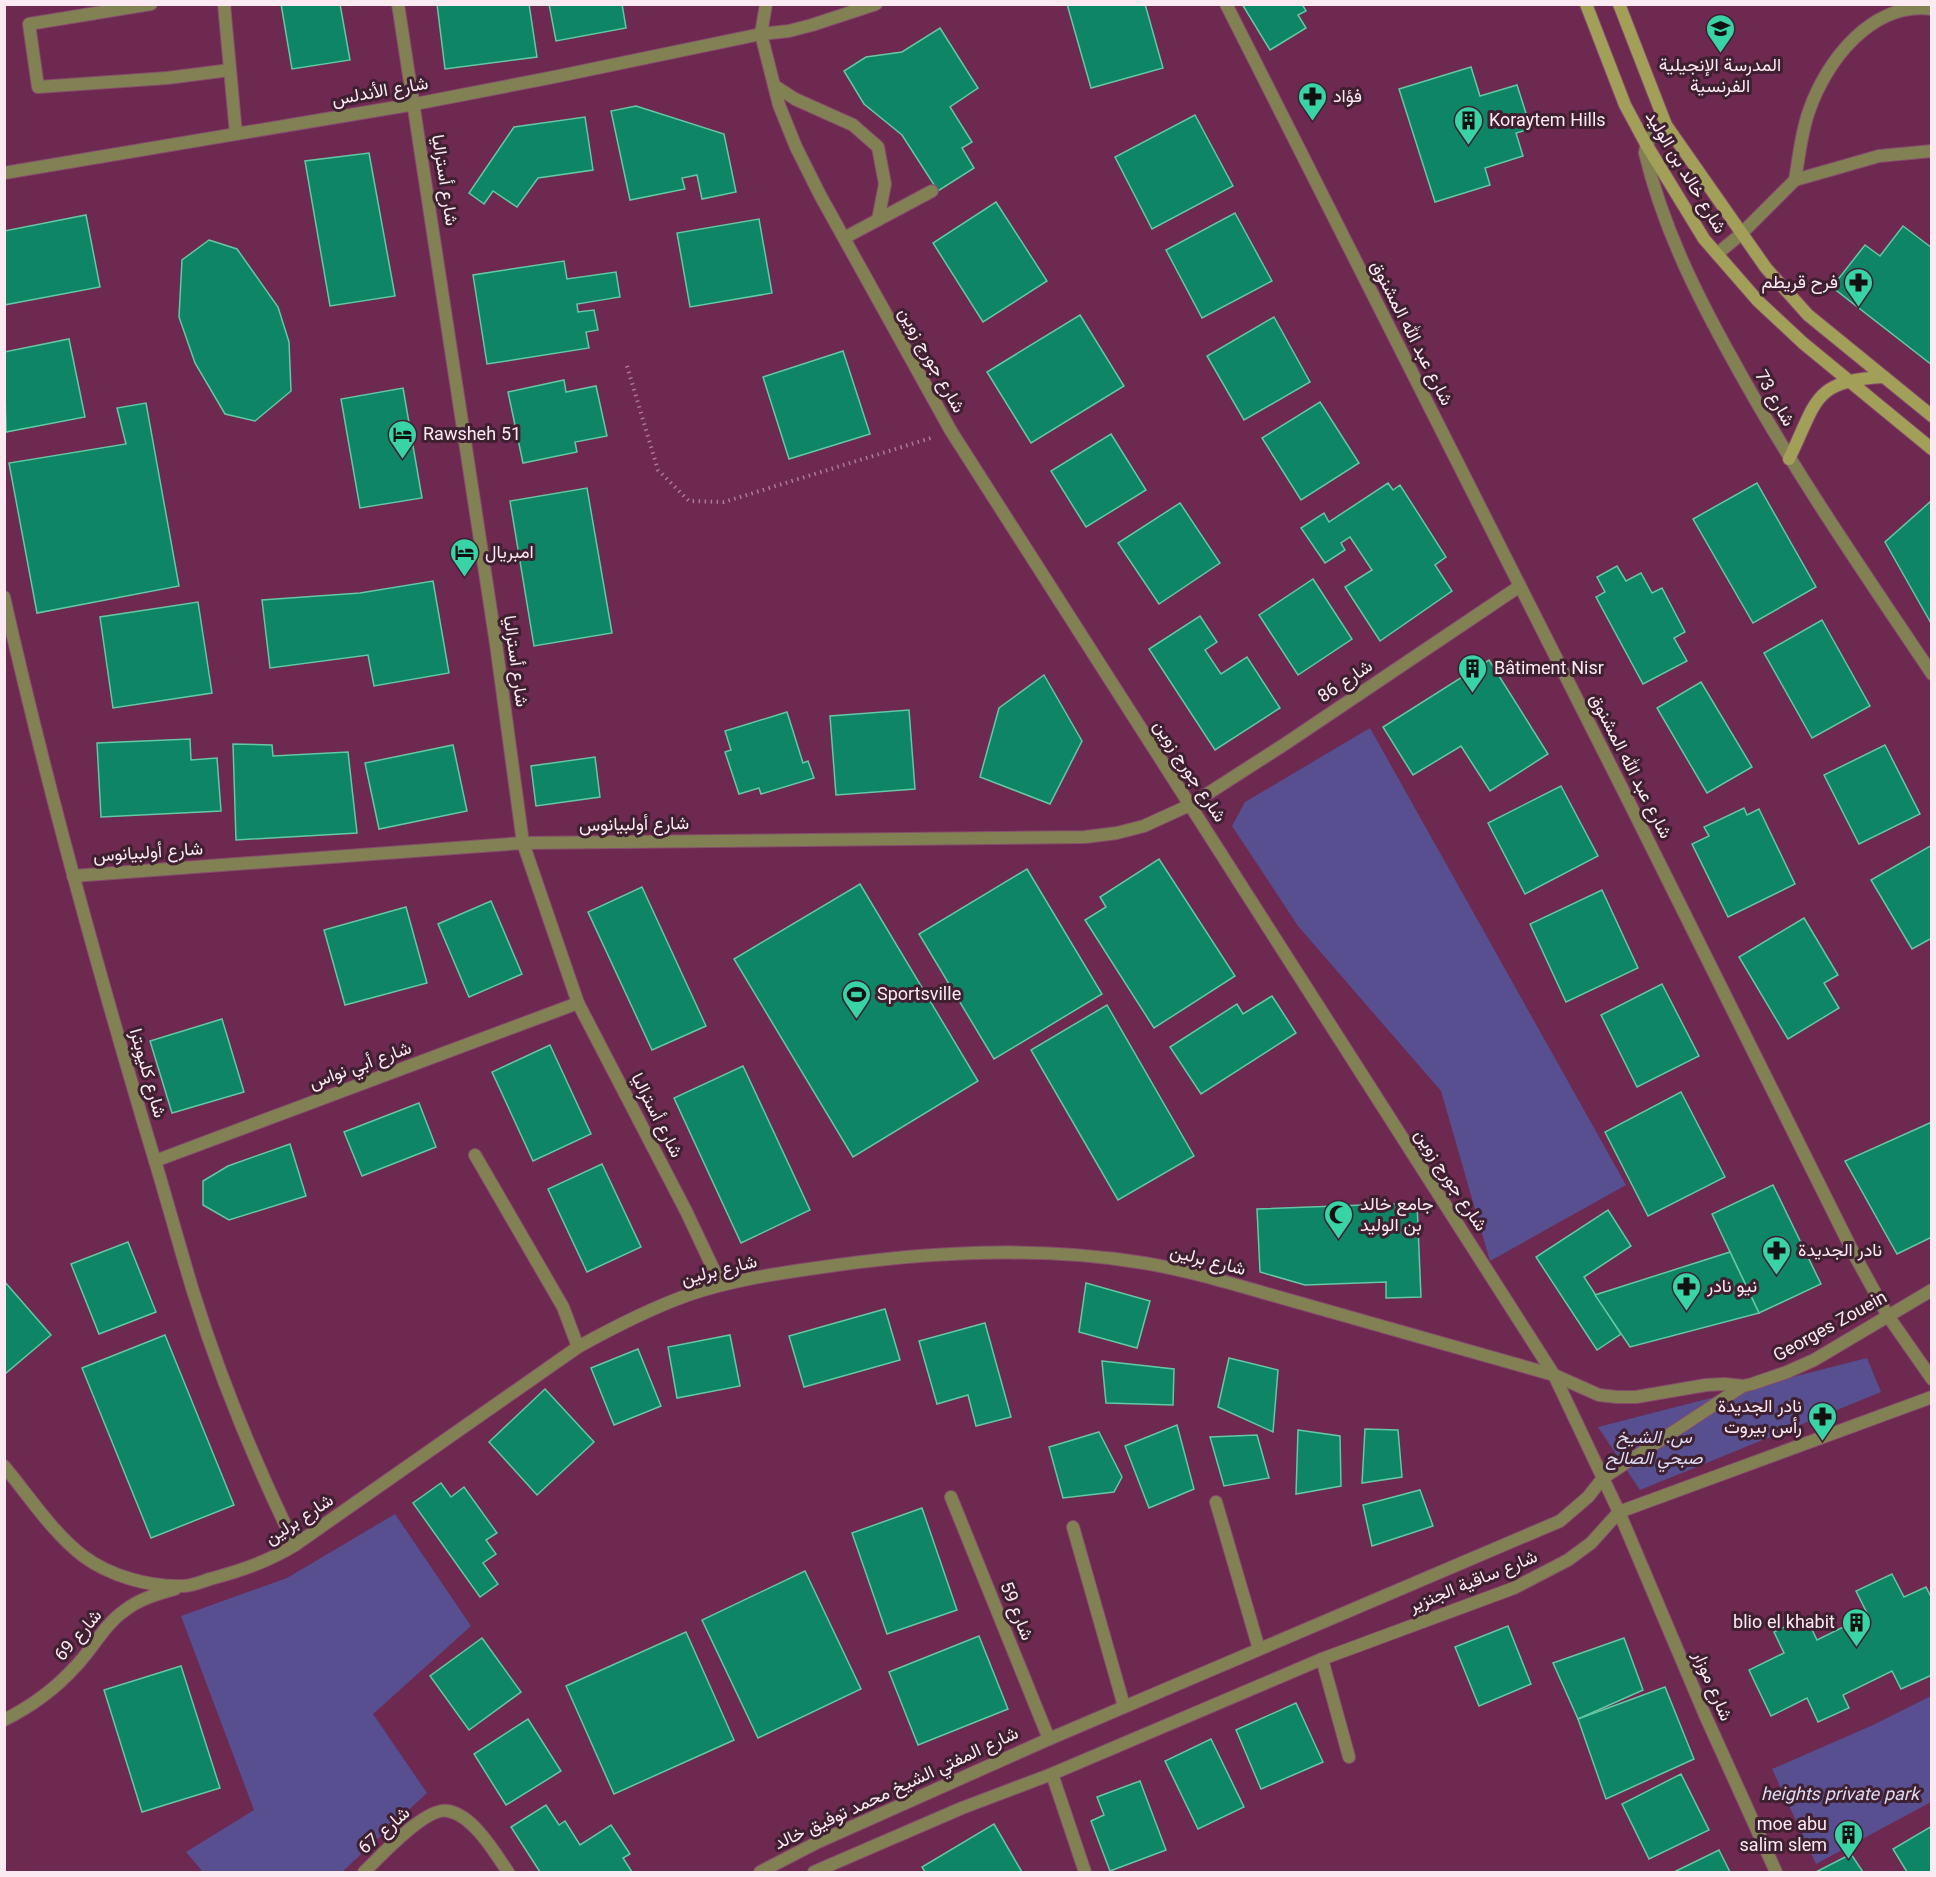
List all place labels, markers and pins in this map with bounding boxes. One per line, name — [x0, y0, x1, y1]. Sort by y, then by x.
school or university icon: المدرسة الإنجيلية الفرنسية — [1704, 12, 1736, 54]
place label: المدرسة الإنجيلية الفرنسية — [1659, 53, 1781, 102]
pharmacy icon: فؤاد — [1296, 80, 1328, 122]
place label: فؤاد — [1333, 84, 1362, 112]
building icon: Koraytem Hills — [1452, 104, 1484, 146]
place label: Koraytem Hills — [1489, 108, 1606, 136]
pharmacy icon: فرح قريطم — [1843, 266, 1875, 308]
place label: فرح قريطم — [1762, 270, 1838, 298]
hotel icon: Rawsheh 51 — [386, 418, 418, 460]
place label: Rawsheh 51 — [423, 422, 521, 450]
hotel icon: امبريال — [448, 536, 480, 578]
place label: امبريال — [485, 540, 534, 568]
building icon: Bâtiment Nisr — [1457, 652, 1489, 694]
place label: Bâtiment Nisr — [1494, 656, 1604, 684]
sports icon: Sportsville — [840, 978, 872, 1020]
place label: Sportsville — [877, 982, 961, 1010]
place label: جامع خالد بن الوليد — [1360, 1192, 1434, 1241]
mosque icon: جامع خالد بن الوليد — [1323, 1198, 1355, 1240]
pharmacy icon: نادر الجديدة — [1761, 1234, 1793, 1276]
place label: نادر الجديدة — [1798, 1238, 1882, 1266]
pharmacy icon: نيو نادر — [1670, 1270, 1702, 1312]
place label: نيو نادر — [1706, 1274, 1757, 1302]
place label: نادر الجديدة رأس بيروت — [1718, 1394, 1802, 1443]
pharmacy icon: نادر الجديدة رأس بيروت — [1807, 1400, 1839, 1442]
building icon: blio el khabit — [1840, 1606, 1872, 1648]
place label: blio el khabit — [1733, 1610, 1835, 1638]
place label: moe abu salim slem — [1740, 1812, 1827, 1861]
building icon: moe abu salim slem — [1832, 1818, 1864, 1860]

